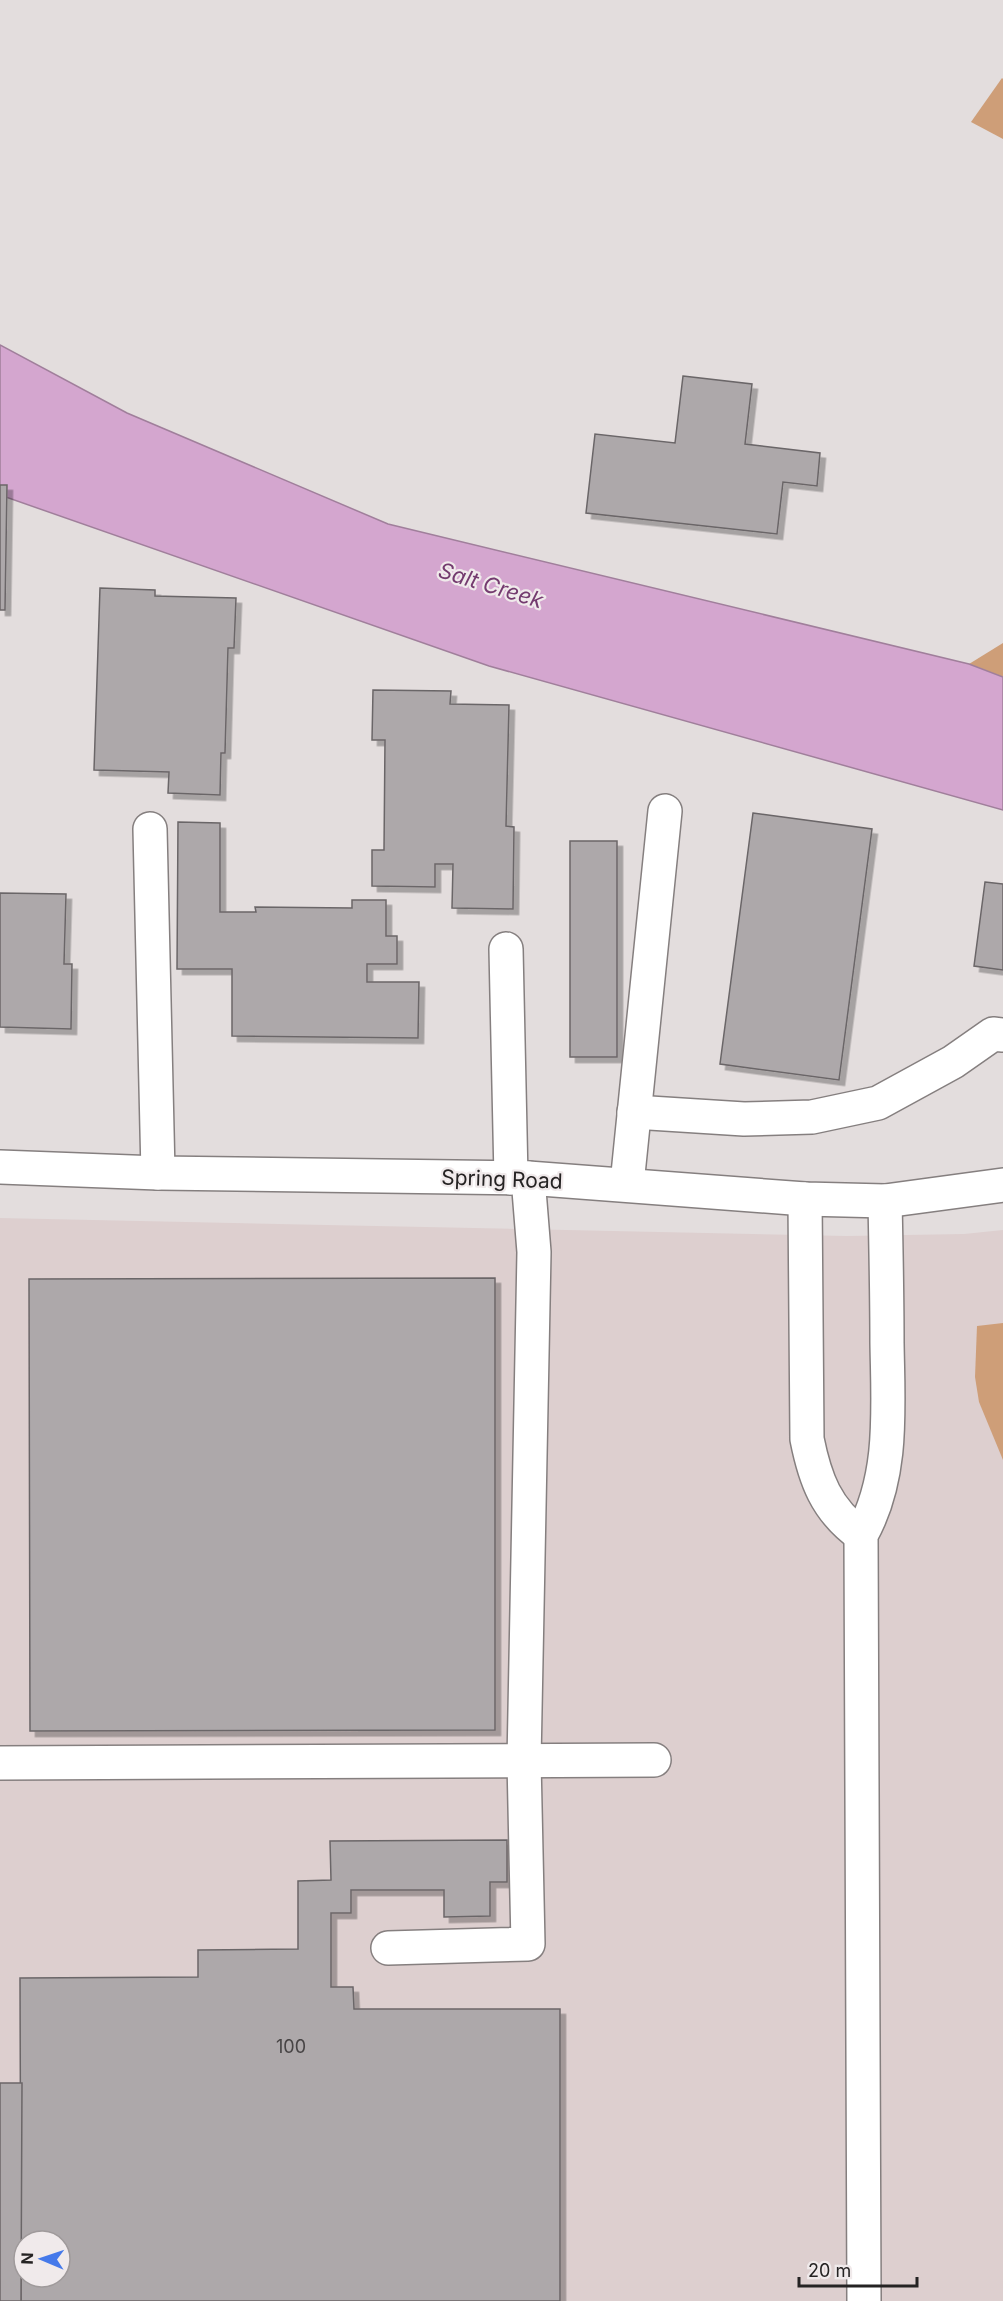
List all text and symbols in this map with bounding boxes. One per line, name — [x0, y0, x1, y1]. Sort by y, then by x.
water label: Salt Creek — [436, 557, 547, 613]
street label: Spring Road — [441, 1164, 563, 1194]
house number: 100 — [276, 2036, 306, 2057]
north arrow — [12, 2229, 72, 2289]
scale bar — [799, 2250, 918, 2288]
text: N — [17, 2252, 37, 2265]
text: 20 m — [808, 2260, 851, 2281]

